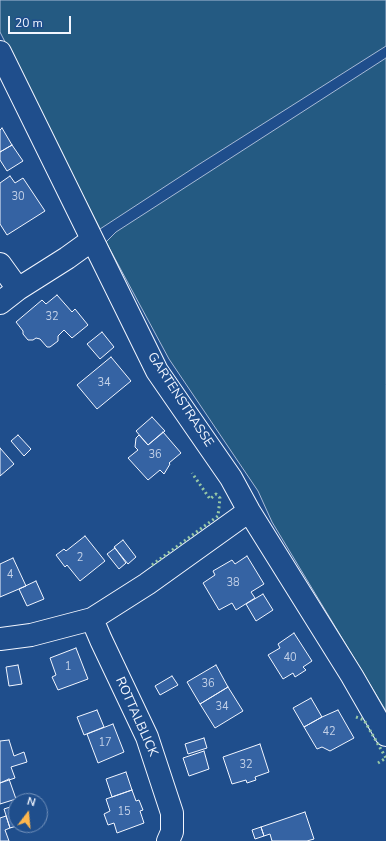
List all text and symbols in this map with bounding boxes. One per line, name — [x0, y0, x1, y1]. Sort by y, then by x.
scale bar — [10, 8, 73, 34]
text: 20 m — [15, 15, 43, 31]
house number: 30 — [11, 190, 25, 204]
house number: 32 — [45, 310, 59, 324]
street label: GARTENSTRASSE — [144, 350, 216, 450]
house number: 34 — [97, 376, 111, 390]
house number: 36 — [148, 448, 162, 462]
house number: 2 — [77, 551, 83, 565]
house number: 4 — [7, 568, 13, 582]
house number: 38 — [226, 576, 240, 590]
house number: 40 — [283, 651, 297, 665]
house number: 1 — [65, 660, 71, 674]
street label: ROTTALBLICK — [112, 675, 160, 759]
house number: 36 — [201, 677, 215, 691]
house number: 34 — [215, 700, 229, 714]
house number: 42 — [322, 725, 336, 739]
house number: 17 — [98, 736, 112, 750]
house number: 32 — [239, 758, 253, 772]
north arrow — [8, 793, 48, 833]
text: N — [25, 794, 37, 810]
house number: 15 — [117, 805, 131, 819]

